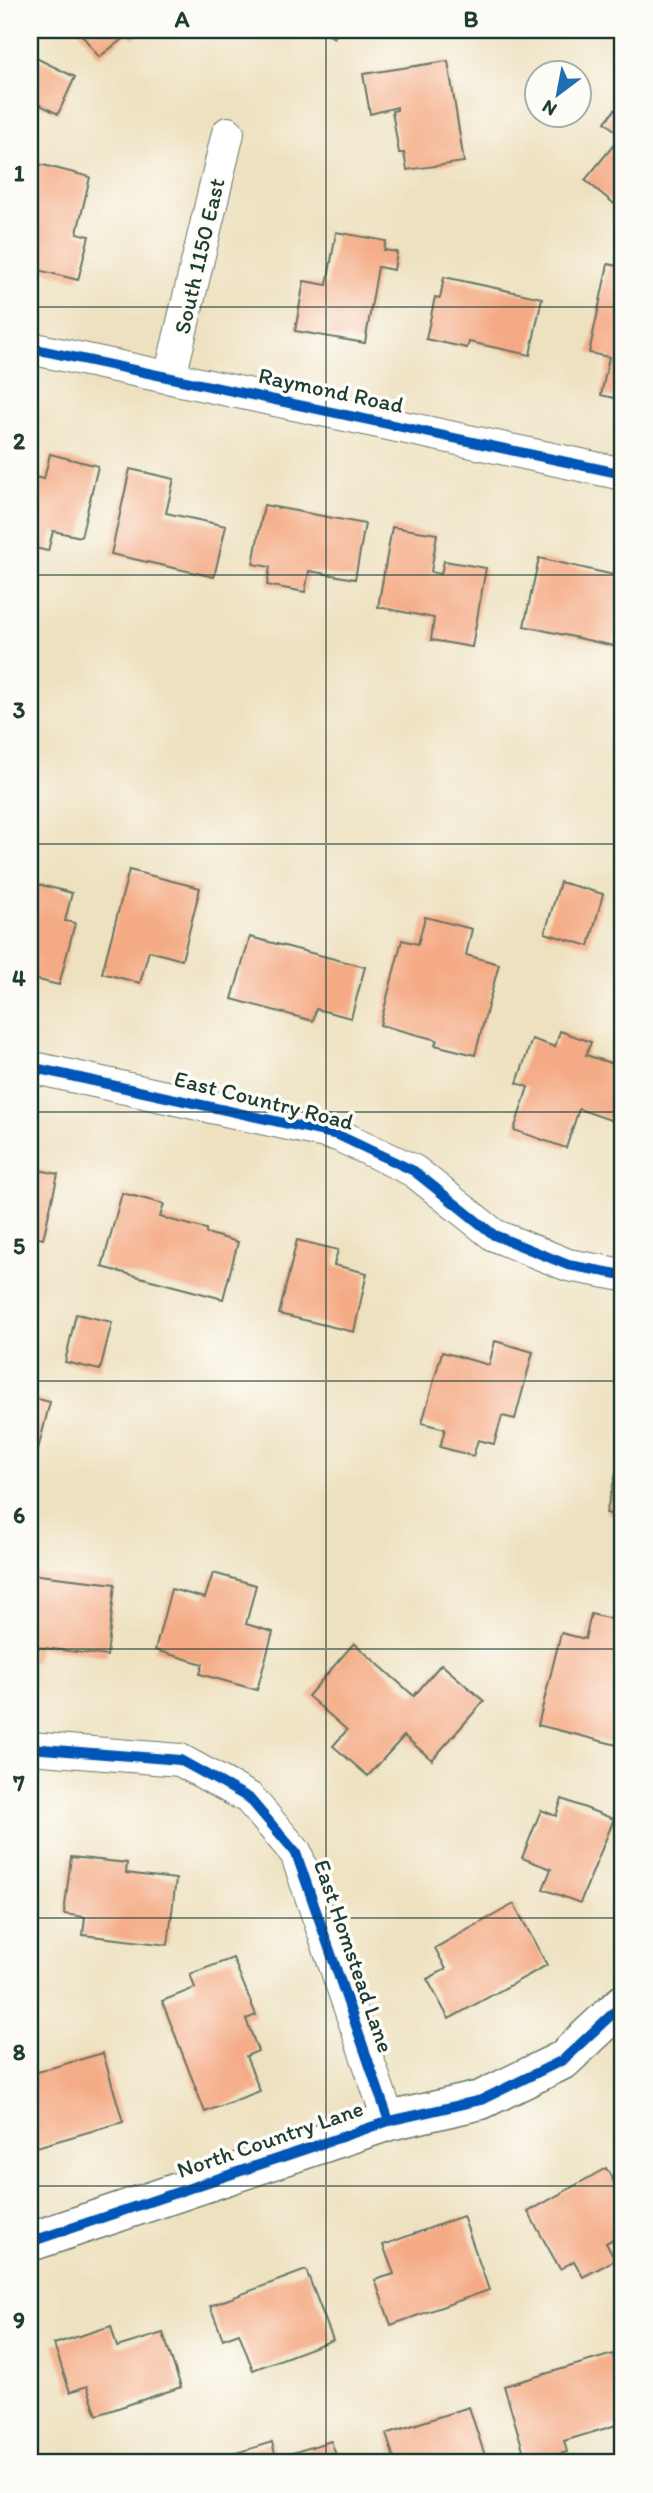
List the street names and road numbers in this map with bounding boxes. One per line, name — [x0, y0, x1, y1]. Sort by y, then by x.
street label: South 1150 East — [167, 175, 231, 337]
street label: Raymond Road — [256, 361, 406, 419]
street label: East Country Road — [171, 1064, 357, 1136]
street label: East Homstead Lane — [308, 1856, 400, 2056]
street label: North Country Lane — [173, 2094, 367, 2184]

